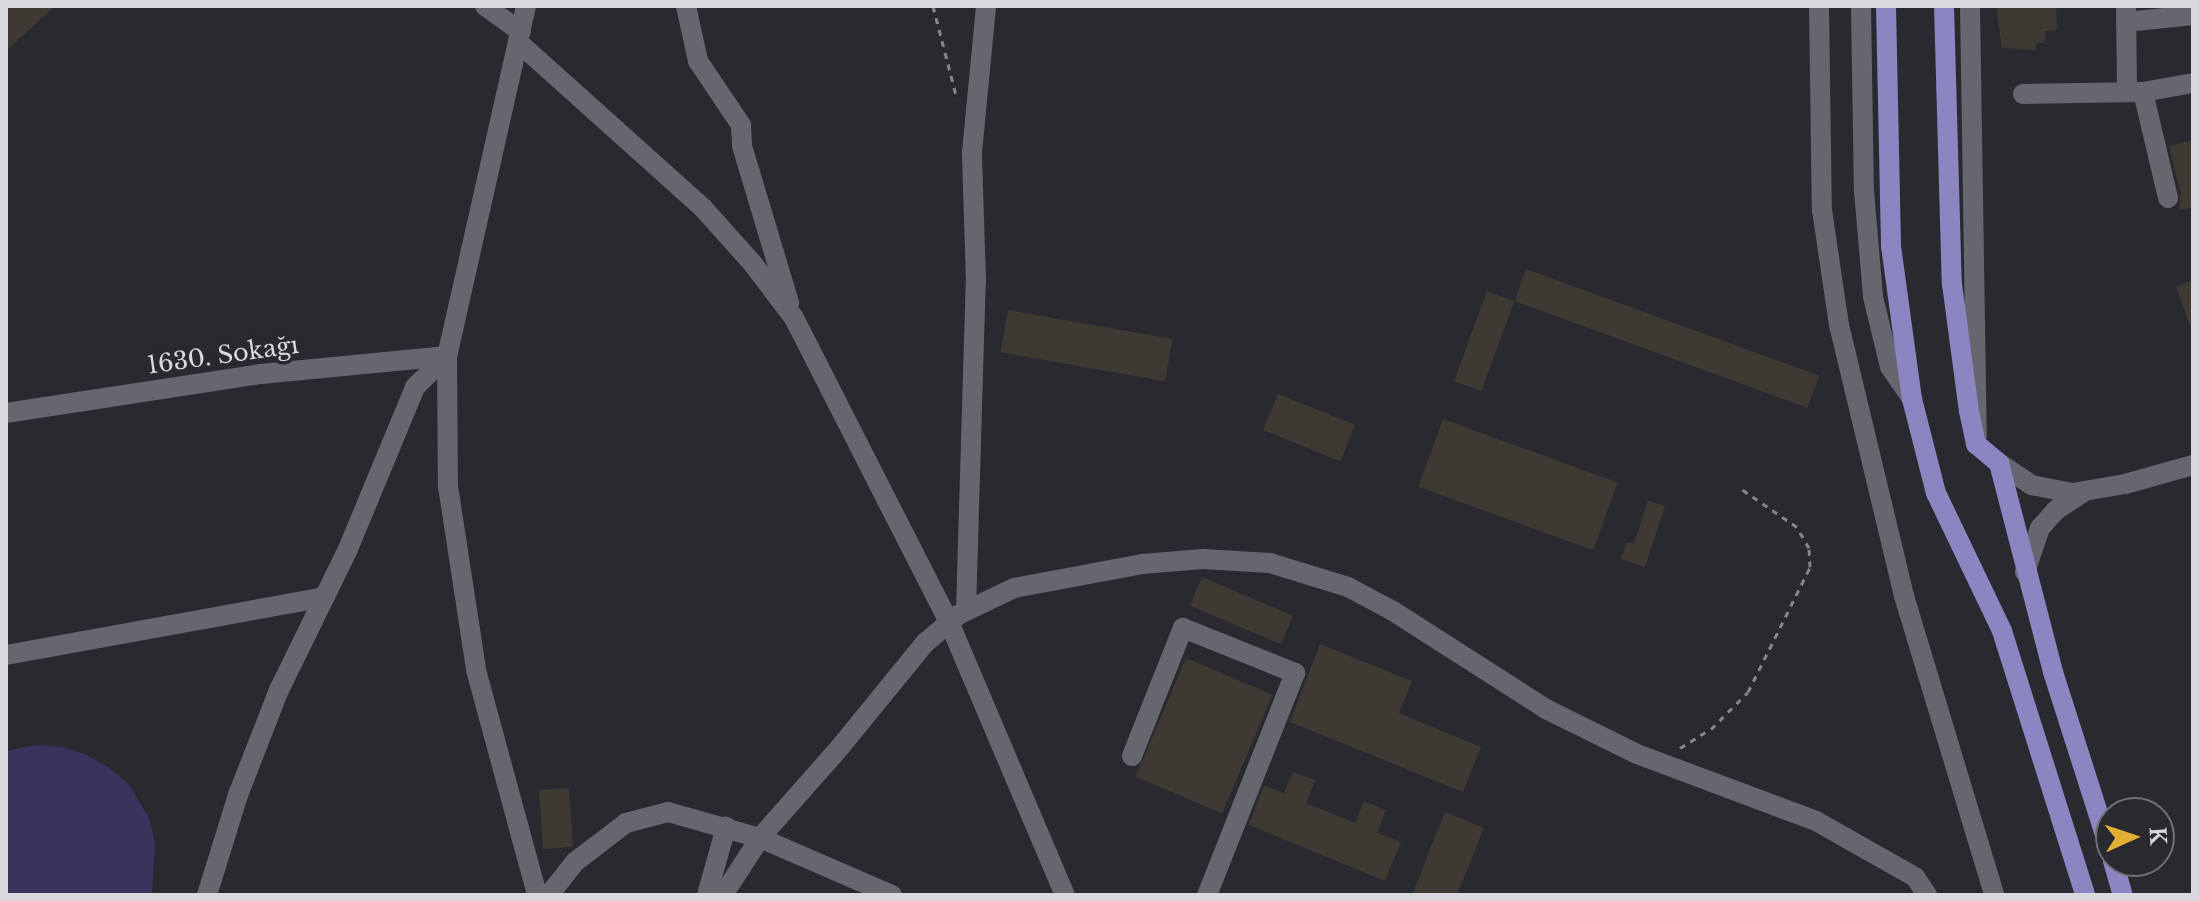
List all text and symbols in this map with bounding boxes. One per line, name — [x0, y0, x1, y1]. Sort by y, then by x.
street label: 1630. Sokağı — [145, 330, 301, 380]
north arrow — [2095, 797, 2175, 877]
text: K — [2144, 826, 2171, 846]

